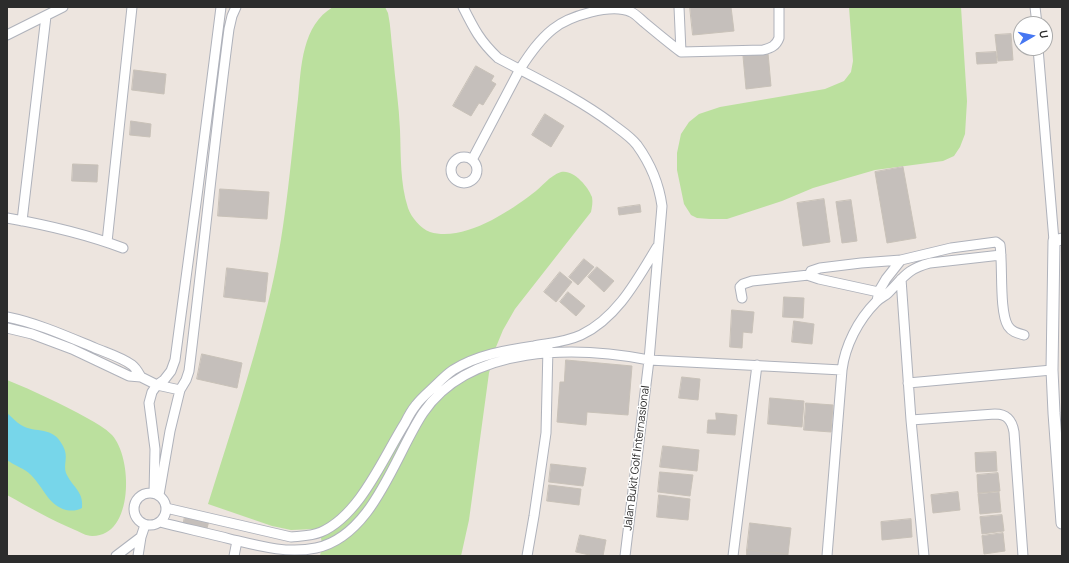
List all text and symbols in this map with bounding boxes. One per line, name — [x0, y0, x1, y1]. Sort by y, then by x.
north arrow — [1013, 16, 1053, 56]
text: U — [1036, 29, 1052, 39]
street label: Jalan Bukit Golf Internasional — [622, 385, 652, 531]

